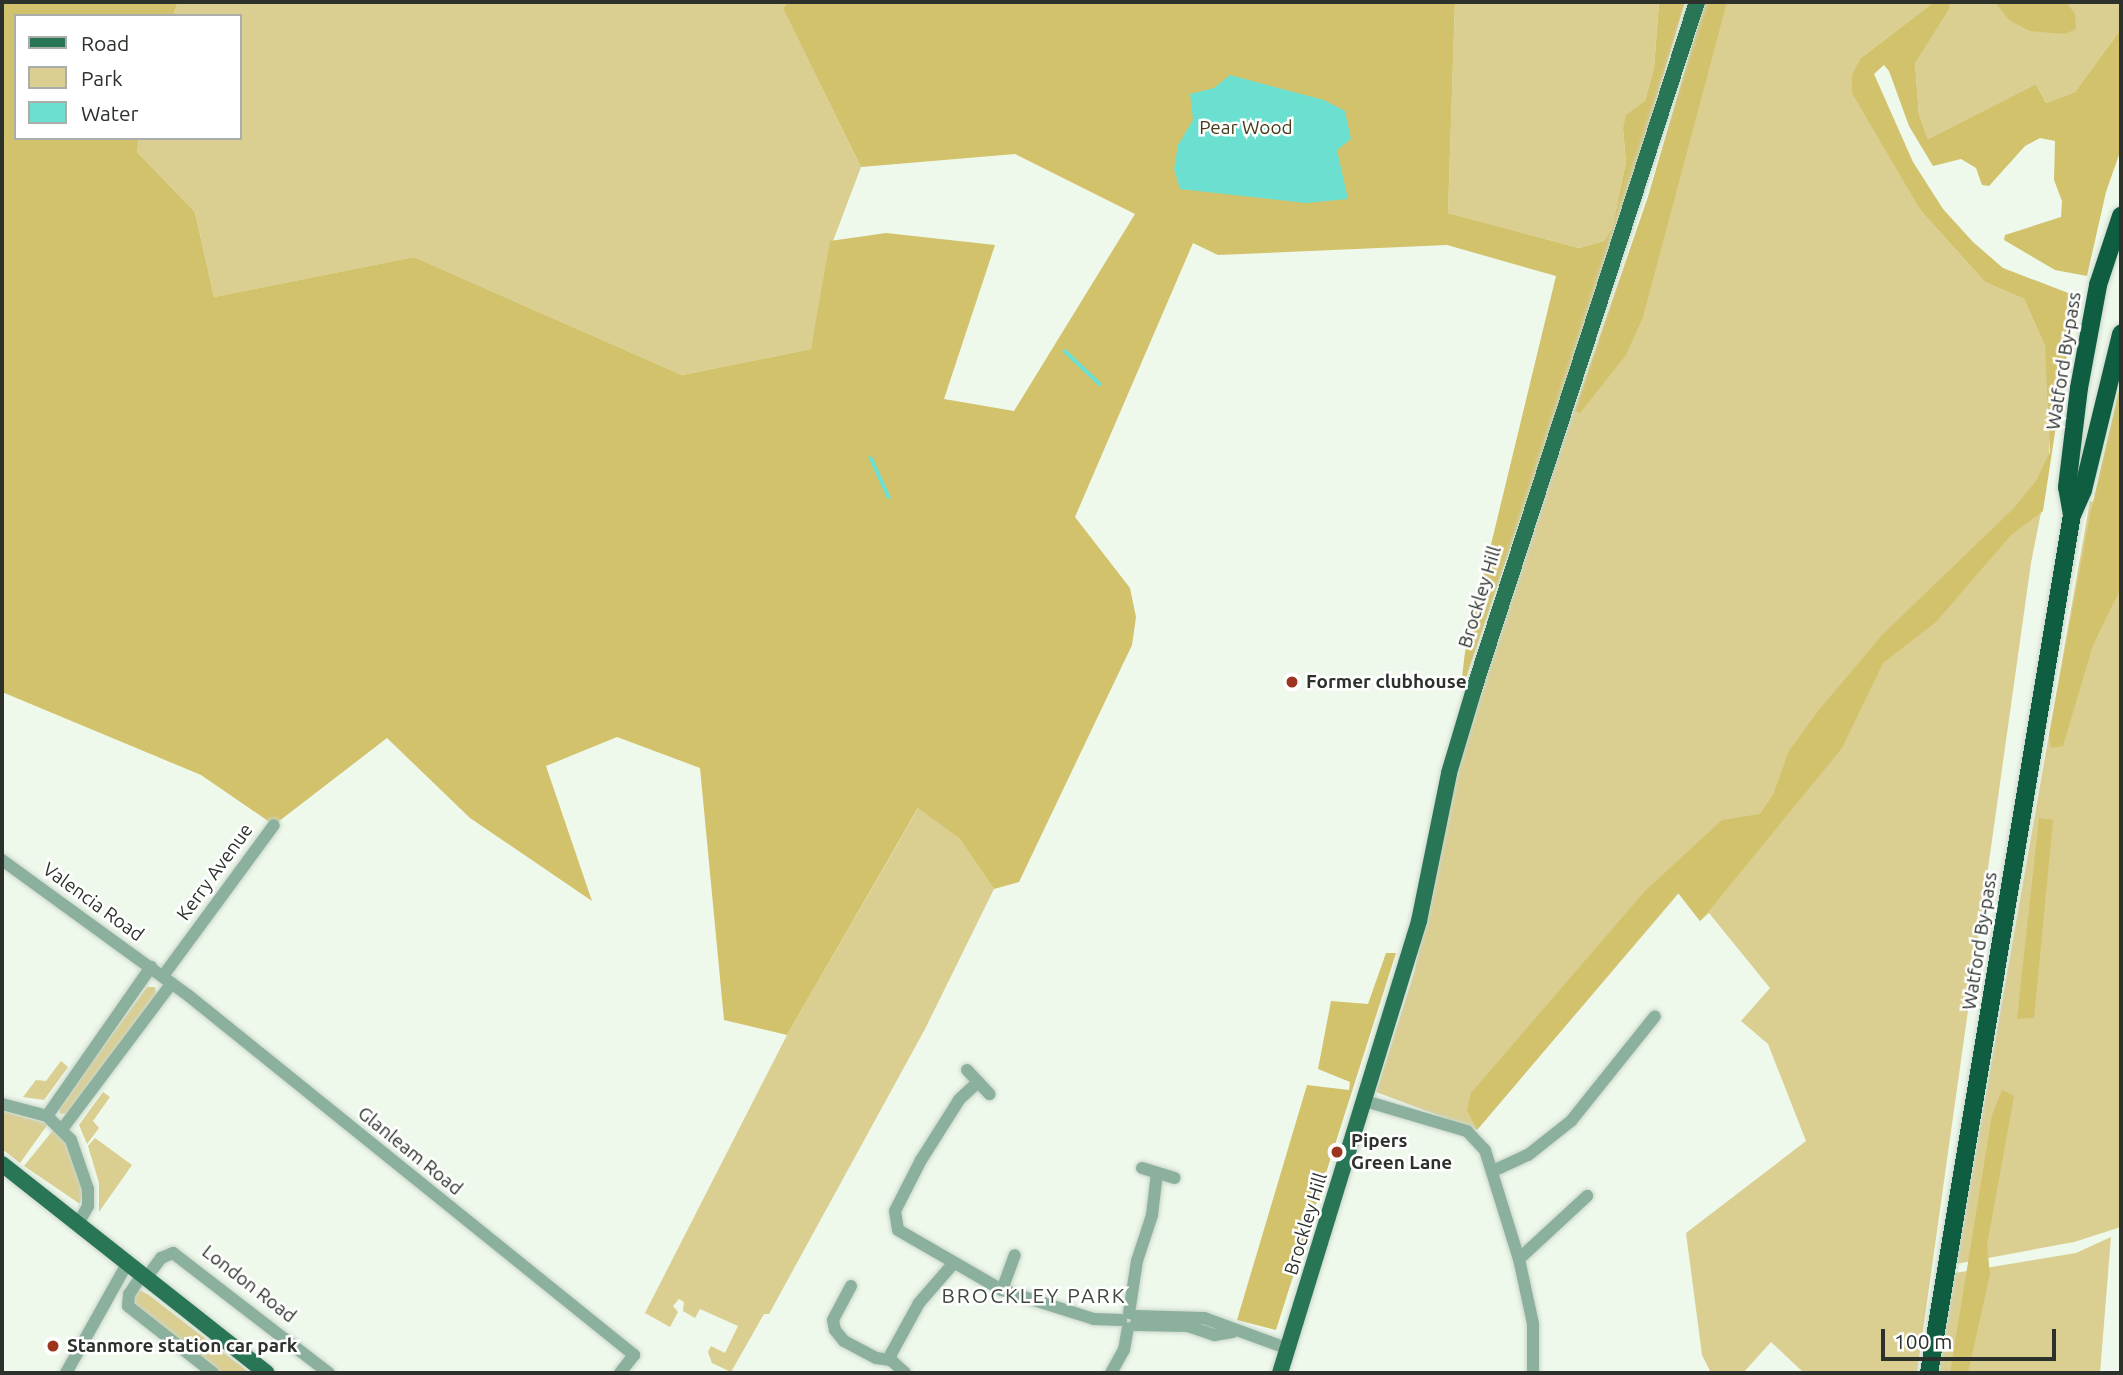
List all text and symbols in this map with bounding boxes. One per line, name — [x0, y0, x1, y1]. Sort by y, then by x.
legend — [14, 14, 242, 140]
text: Road — [81, 31, 129, 55]
text: Park — [81, 66, 123, 90]
text: Water — [81, 101, 139, 125]
park label: Pear Wood — [1199, 117, 1293, 139]
street label: Watford By-pass — [2042, 290, 2086, 432]
street label: Brockley Hill — [1454, 543, 1506, 651]
place label: Former clubhouse — [1306, 671, 1467, 693]
marker: Former clubhouse — [1284, 674, 1300, 690]
street label: Kerry Avenue — [172, 819, 258, 925]
street label: Valencia Road — [38, 858, 148, 946]
street label: Watford By-pass — [1958, 870, 2002, 1012]
street label: Glanleam Road — [353, 1102, 467, 1200]
place label: Pipers Green Lane — [1351, 1130, 1452, 1174]
marker: Pipers Green Lane — [1329, 1144, 1345, 1160]
street label: Brockley Hill — [1280, 1170, 1332, 1278]
street label: London Road — [198, 1240, 300, 1328]
district label: BROCKLEY PARK — [943, 1282, 1125, 1308]
scale bar — [1885, 1316, 2060, 1360]
text: 100 m — [1894, 1329, 1952, 1353]
place label: Stanmore station car park — [67, 1335, 298, 1357]
marker: Stanmore station car park — [45, 1338, 61, 1354]

